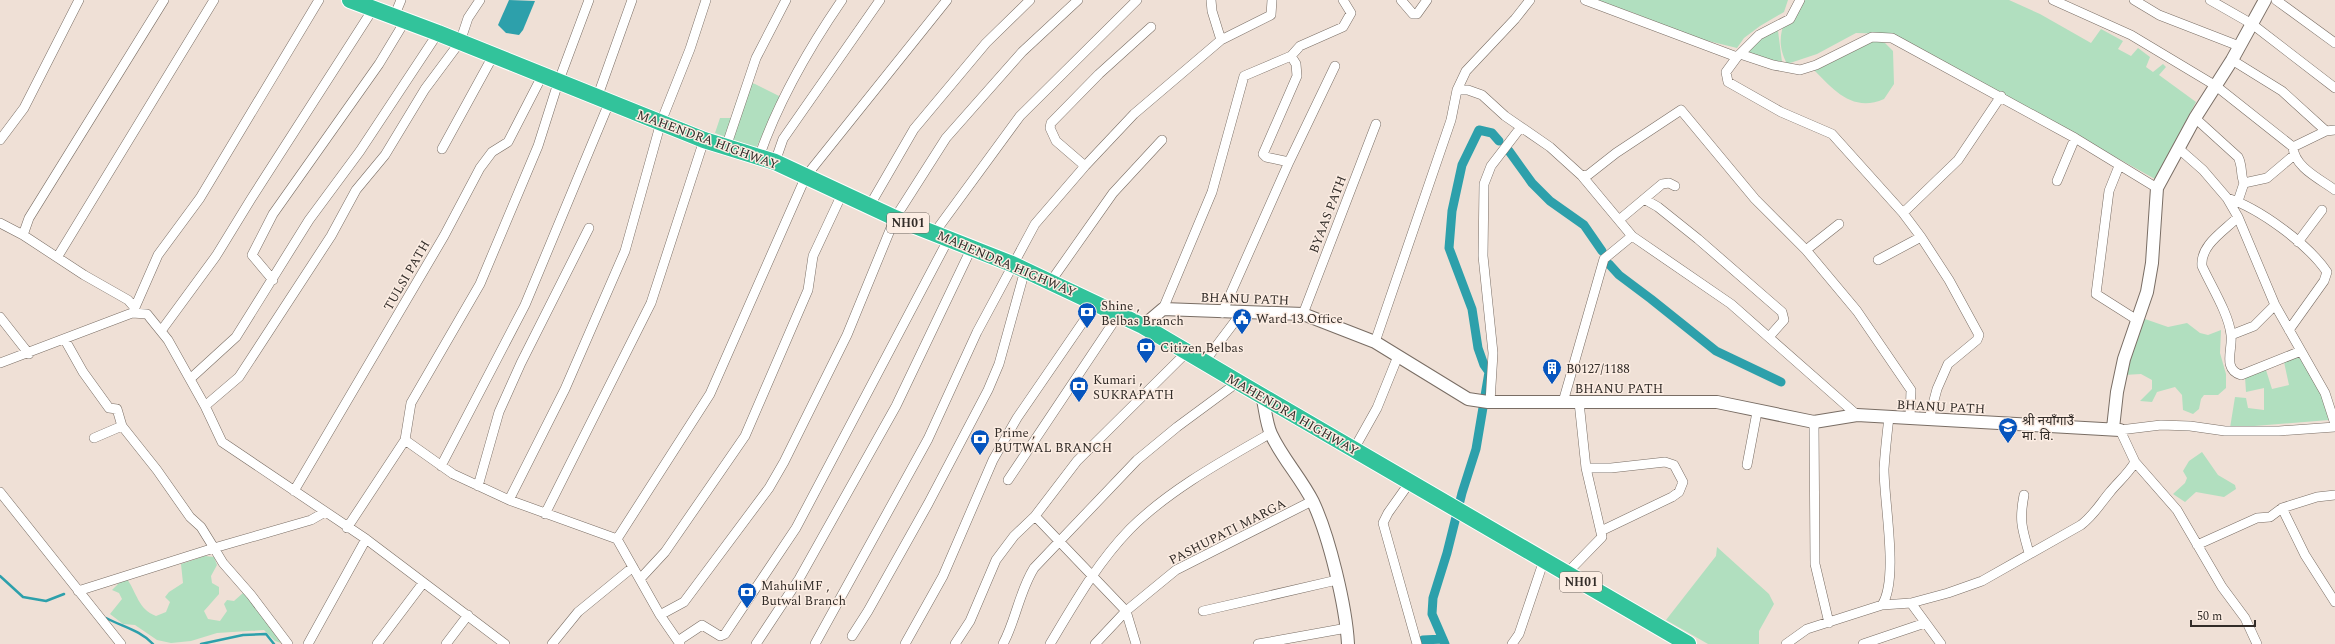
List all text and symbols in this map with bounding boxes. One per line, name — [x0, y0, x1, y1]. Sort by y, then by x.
street label: MAHENDRA HIGHWAY — [634, 105, 781, 175]
street label: BYAAS PATH — [1304, 173, 1352, 256]
road number: NH01 — [887, 213, 929, 233]
street label: MAHENDRA HIGHWAY — [934, 225, 1079, 302]
street label: TULSI PATH — [379, 236, 435, 315]
street label: BHANU PATH — [1200, 287, 1290, 311]
place label: Shine , Belbas Branch — [1101, 296, 1184, 331]
bank icon: Shine , Belbas Branch — [1076, 301, 1098, 329]
public building icon: Ward 13 Office — [1231, 307, 1253, 335]
place label: Ward 13 Office — [1256, 309, 1343, 329]
bank icon: Citizen,Belbas — [1135, 336, 1157, 364]
place label: Citizen,Belbas — [1160, 338, 1244, 358]
building icon: B0127/1188 — [1541, 357, 1563, 385]
place label: B0127/1188 — [1566, 359, 1630, 379]
street label: MAHENDRA HIGHWAY — [1223, 369, 1362, 461]
place label: Kumari , SUKRAPATH — [1093, 370, 1174, 405]
bank icon: Kumari , SUKRAPATH — [1068, 375, 1090, 403]
street label: BHANU PATH — [1575, 379, 1663, 399]
street label: BHANU PATH — [1896, 395, 1986, 419]
place label: श्री नयाँगाउँ मा. वि. — [2022, 411, 2075, 446]
school or university icon: श्री नयाँगाउँ मा. वि. — [1997, 416, 2019, 444]
place label: Prime , BUTWAL BRANCH — [994, 423, 1112, 458]
bank icon: Prime , BUTWAL BRANCH — [969, 428, 991, 456]
street label: PASHUPATI MARGA — [1165, 494, 1290, 570]
road number: NH01 — [1560, 572, 1602, 592]
place label: MahuliMF , Butwal Branch — [761, 576, 847, 611]
bank icon: MahuliMF , Butwal Branch — [736, 581, 758, 609]
scale bar — [2191, 602, 2255, 628]
text: 50 m — [2197, 607, 2222, 626]

